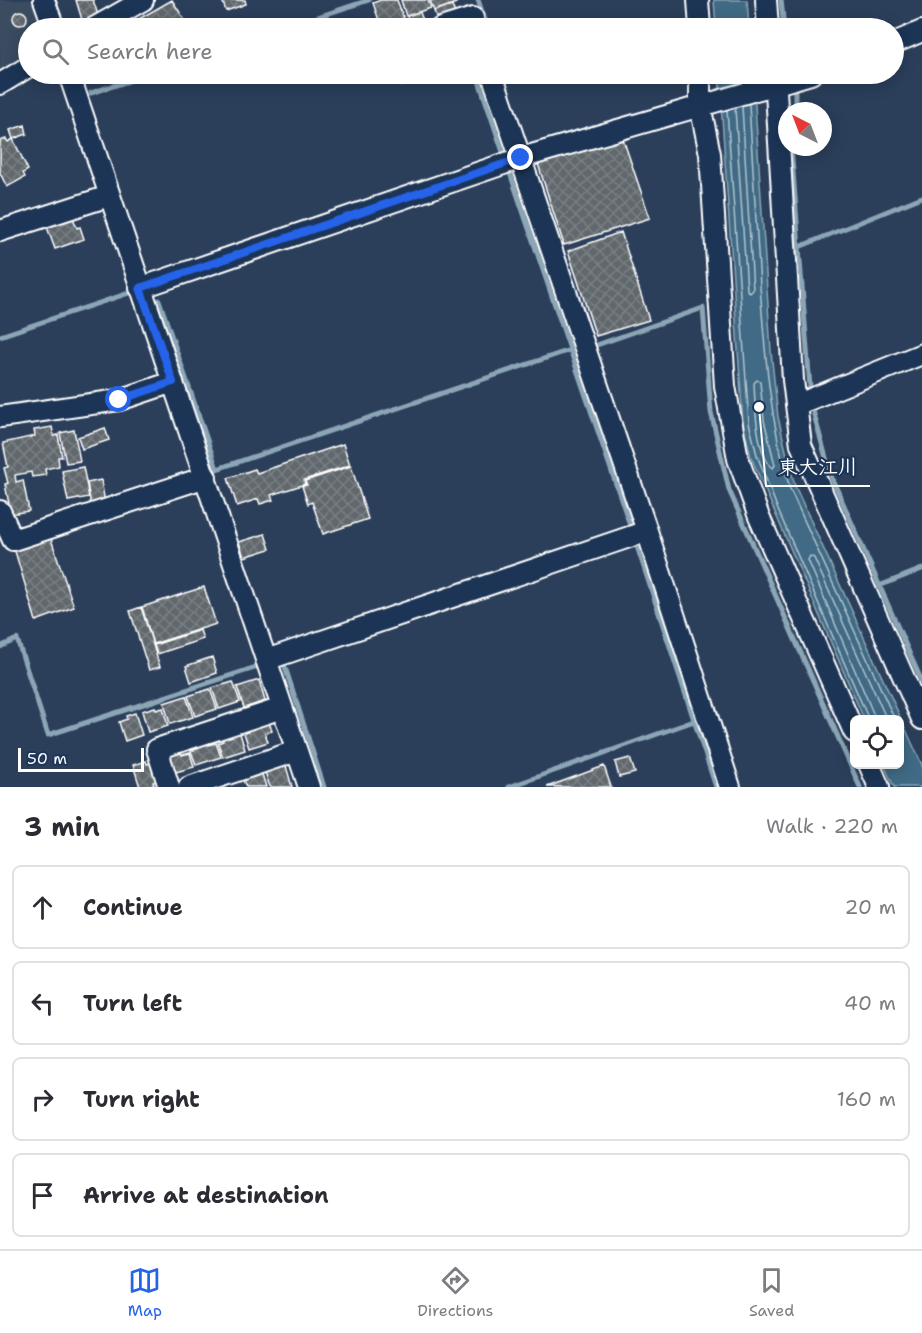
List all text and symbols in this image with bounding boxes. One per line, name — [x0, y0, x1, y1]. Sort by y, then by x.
search box — [18, 18, 904, 84]
icon: search — [39, 35, 72, 68]
text: Search here — [87, 37, 213, 66]
north arrow — [778, 102, 832, 156]
route end — [507, 144, 533, 170]
route start — [105, 386, 131, 412]
callout: 東大江川 — [766, 448, 870, 486]
text: 東大江川 — [778, 454, 858, 480]
map controls — [850, 715, 904, 769]
button: locate — [850, 715, 904, 769]
scale bar — [18, 745, 144, 772]
text: 50 m — [27, 748, 67, 769]
text: 3 min — [24, 809, 100, 844]
text: Walk · 220 m — [766, 813, 898, 839]
icon: ahead — [26, 891, 59, 924]
text: Continue — [83, 893, 183, 922]
text: 20 m — [845, 894, 896, 920]
icon: left — [26, 987, 59, 1020]
text: Turn left — [83, 989, 182, 1018]
text: 40 m — [844, 990, 896, 1016]
icon: right — [26, 1083, 59, 1116]
text: Turn right — [83, 1085, 200, 1114]
text: 160 m — [837, 1086, 896, 1112]
icon: arrive — [26, 1179, 59, 1212]
text: Arrive at destination — [83, 1181, 329, 1210]
tab: Map — [128, 1264, 162, 1321]
tab: Directions — [417, 1264, 494, 1321]
tab: Saved — [749, 1264, 794, 1321]

